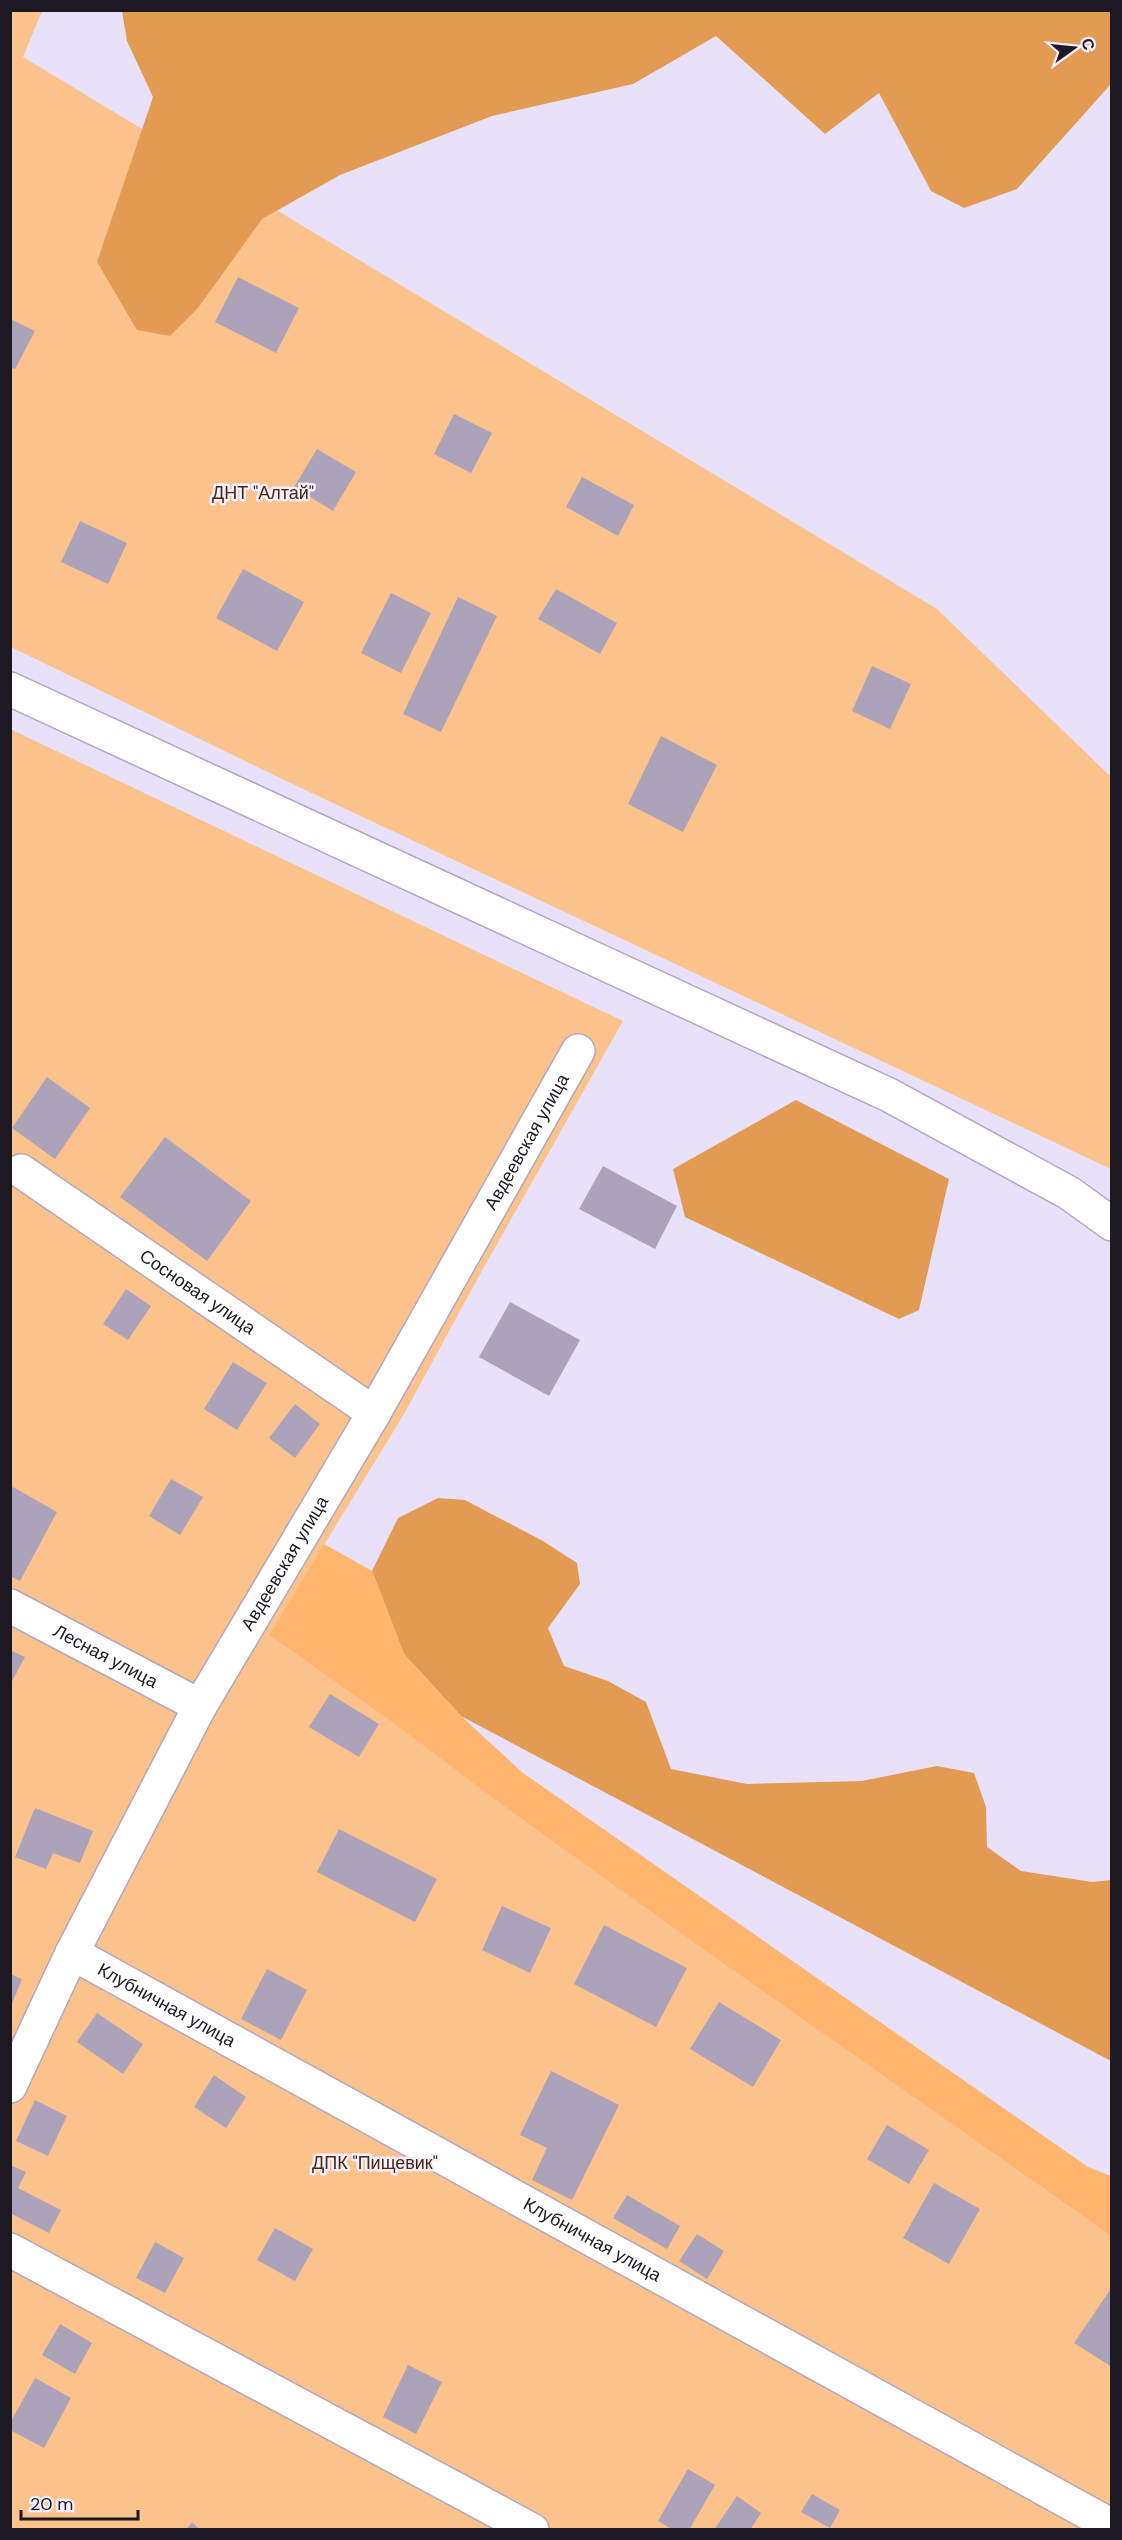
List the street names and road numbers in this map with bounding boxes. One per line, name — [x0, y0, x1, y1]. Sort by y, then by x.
street label: Авдеевская улица — [479, 1069, 575, 1214]
street label: Сосновая улица — [135, 1244, 261, 1341]
street label: Авдеевская улица — [235, 1491, 335, 1635]
street label: Лесная улица — [49, 1619, 163, 1694]
street label: Клубничная улица — [93, 1957, 241, 2053]
street label: Клубничная улица — [519, 2192, 666, 2288]

